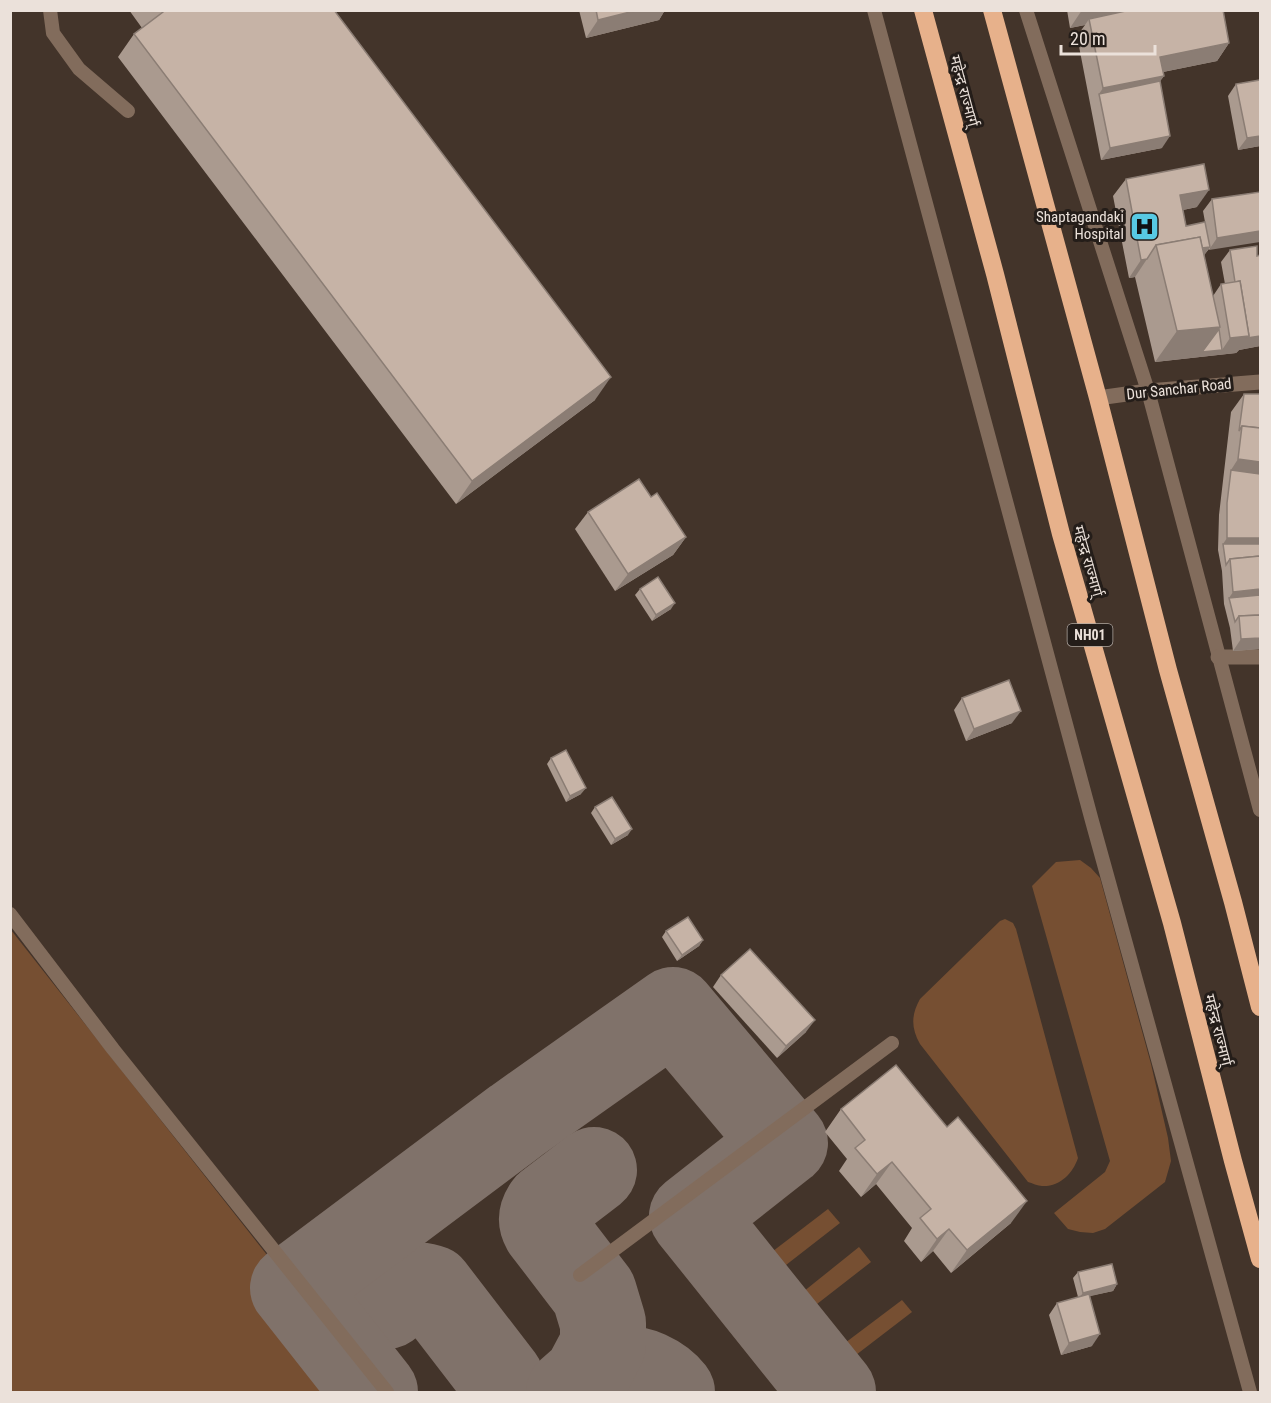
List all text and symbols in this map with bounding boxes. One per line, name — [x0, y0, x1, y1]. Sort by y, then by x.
scale bar — [1061, 18, 1156, 56]
text: 20 m — [1070, 28, 1105, 49]
street label: महेन्द्र राज्मार्ग् — [945, 53, 983, 131]
place label: Shaptagandaki Hospital — [1036, 208, 1124, 243]
hospital icon: Shaptagandaki Hospital — [1129, 210, 1161, 242]
street label: Dur Sanchar Road — [1126, 375, 1232, 403]
street label: महेन्द्र राज्मार्ग् — [1068, 523, 1107, 601]
road number: NH01 — [1068, 624, 1112, 646]
street label: महेन्द्र राज्मार्ग् — [1199, 992, 1236, 1070]

